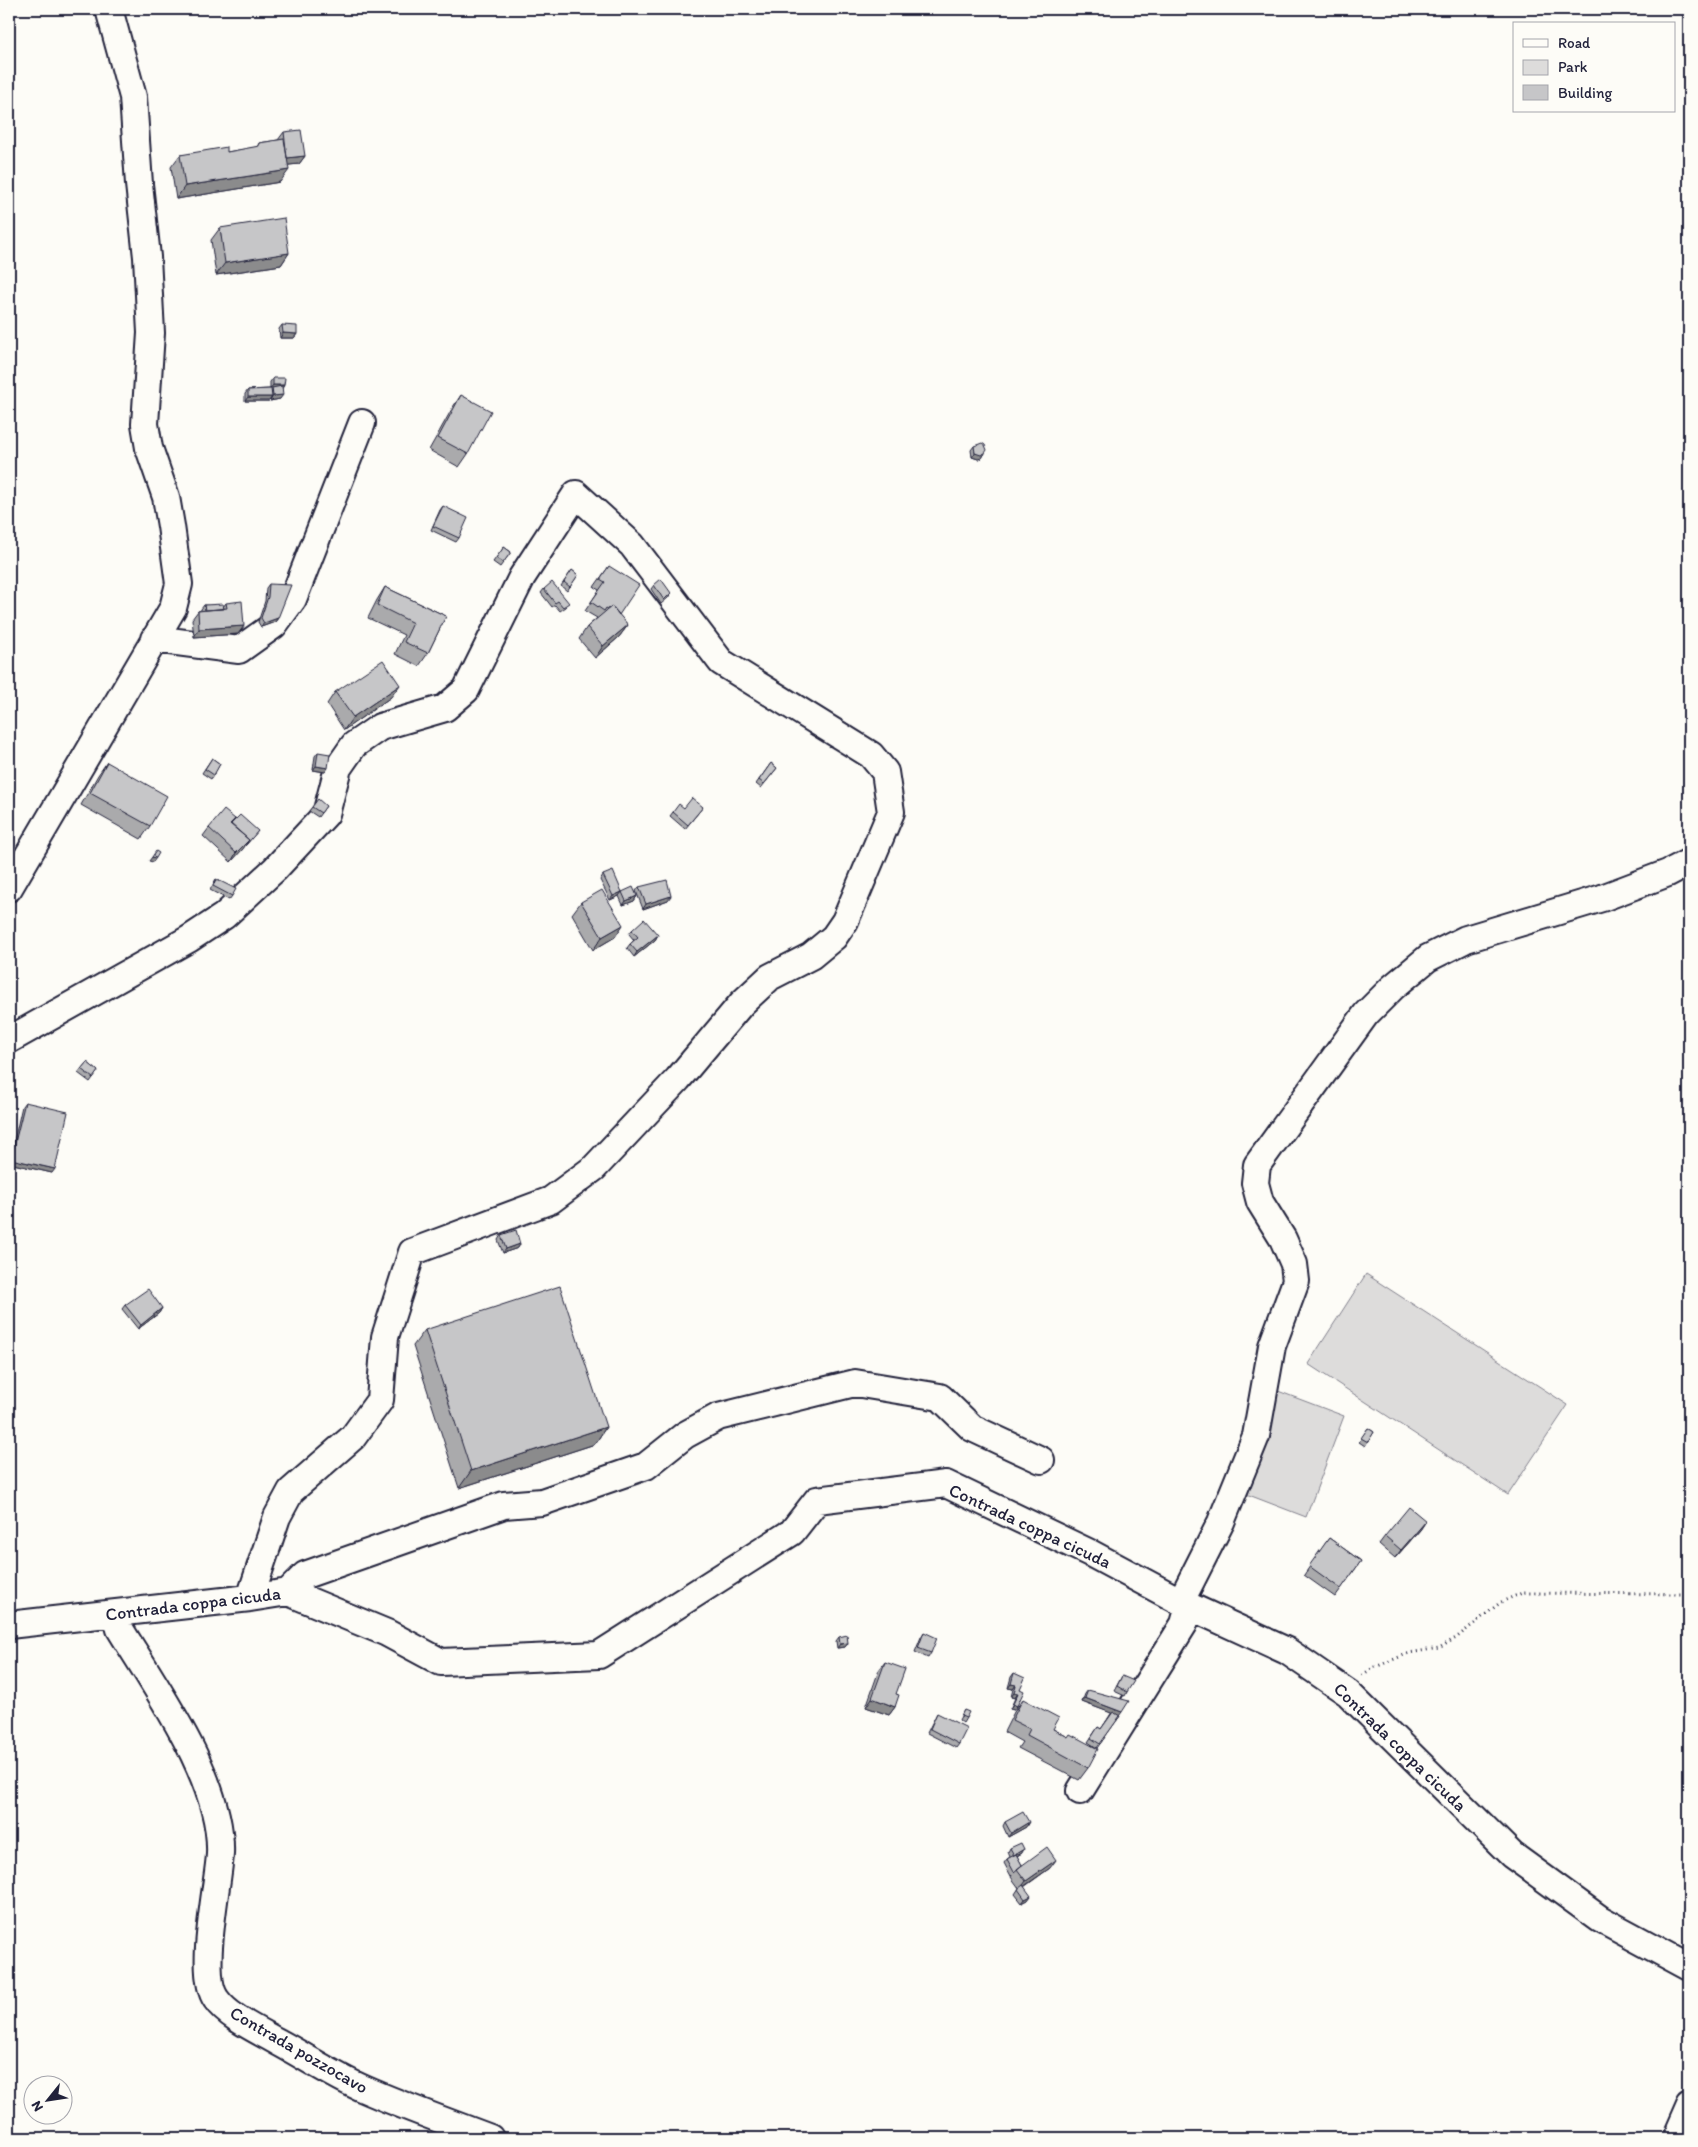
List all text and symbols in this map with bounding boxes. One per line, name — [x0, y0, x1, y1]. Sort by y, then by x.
legend — [1513, 22, 1676, 112]
text: Road — [1558, 34, 1591, 52]
text: Park — [1558, 58, 1588, 76]
text: Building — [1558, 84, 1612, 102]
street label: Contrada coppa cicuda — [945, 1479, 1115, 1573]
street label: Contrada coppa cicuda — [104, 1582, 282, 1626]
street label: Contrada coppa cicuda — [1329, 1678, 1471, 1816]
street label: Contrada pozzocavo — [226, 2001, 372, 2099]
north arrow — [22, 2074, 72, 2124]
text: N — [27, 2098, 47, 2115]

